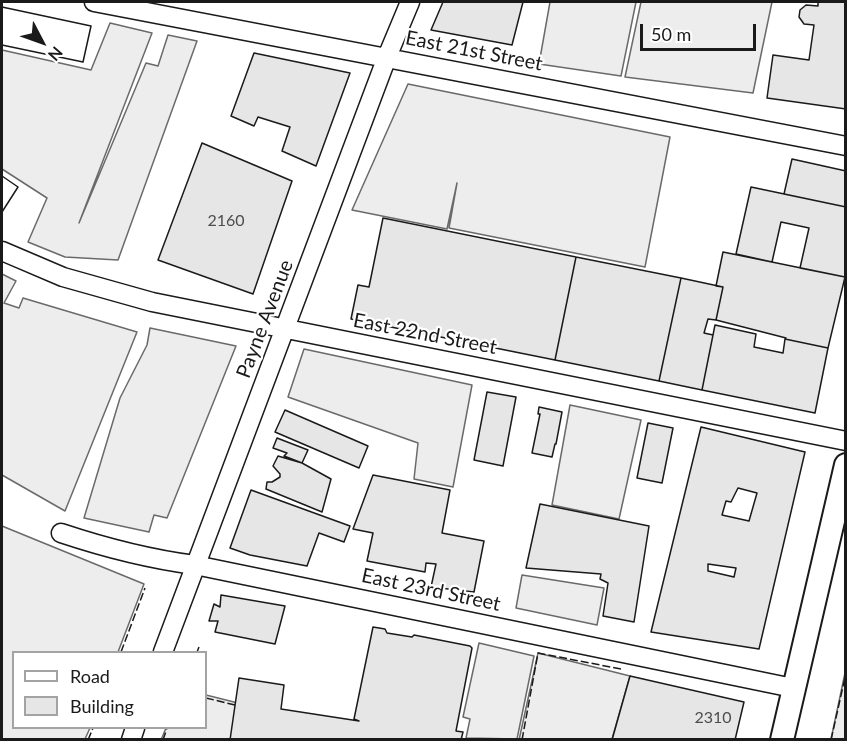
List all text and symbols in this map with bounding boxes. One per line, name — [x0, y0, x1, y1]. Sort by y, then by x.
north arrow — [12, 12, 72, 72]
scale bar — [643, 12, 758, 50]
text: 50 m — [651, 23, 691, 45]
street label: East 21st Street — [403, 26, 545, 76]
text: N — [45, 43, 67, 65]
house number: 2160 — [207, 211, 245, 231]
street label: Payne Avenue — [231, 256, 299, 382]
street label: East 22nd Street — [351, 308, 499, 360]
street label: East 23rd Street — [359, 564, 503, 616]
legend — [12, 651, 207, 729]
text: Road — [70, 665, 110, 687]
text: Building — [70, 695, 134, 717]
house number: 2310 — [694, 708, 732, 728]

